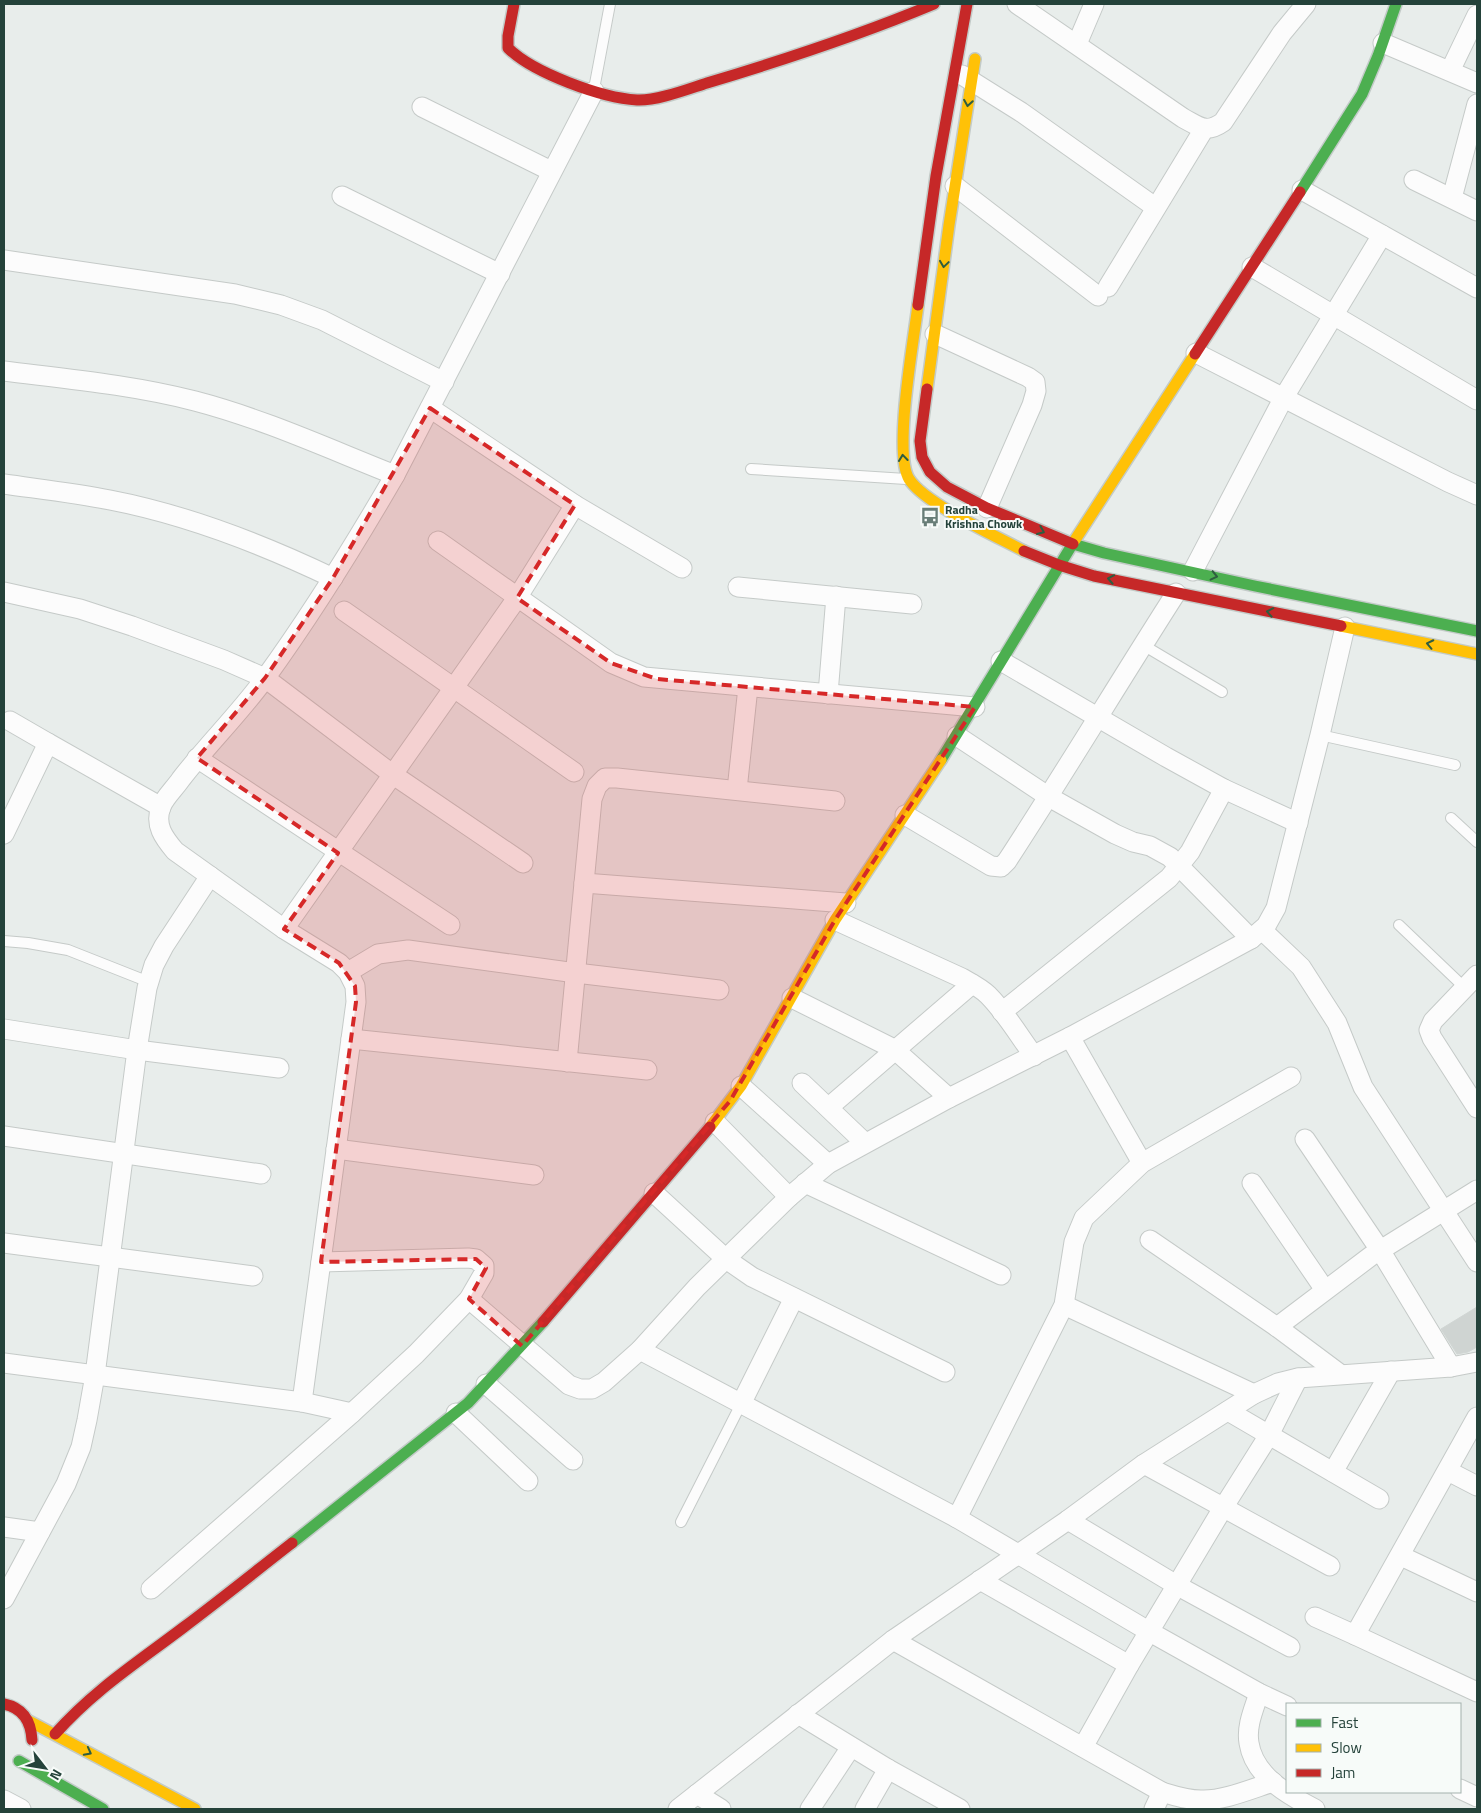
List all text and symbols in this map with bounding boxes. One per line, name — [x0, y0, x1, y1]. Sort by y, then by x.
one-way arrow — [963, 99, 973, 108]
one-way arrow — [939, 261, 950, 269]
one-way arrow — [898, 454, 909, 462]
place label: Radha Krishna Chowk — [945, 500, 1023, 533]
bus stop icon: Radha Krishna Chowk — [919, 506, 941, 528]
one-way arrow — [1036, 525, 1044, 535]
one-way arrow — [1210, 570, 1219, 581]
one-way arrow — [1107, 574, 1116, 585]
one-way arrow — [1266, 607, 1275, 617]
one-way arrow — [1425, 639, 1434, 650]
legend — [1286, 1703, 1461, 1793]
text: Fast — [1331, 1711, 1359, 1734]
text: Slow — [1331, 1736, 1362, 1759]
north arrow — [20, 1743, 70, 1793]
one-way arrow — [83, 1746, 92, 1756]
text: Jam — [1331, 1761, 1355, 1784]
text: N — [45, 1765, 68, 1785]

